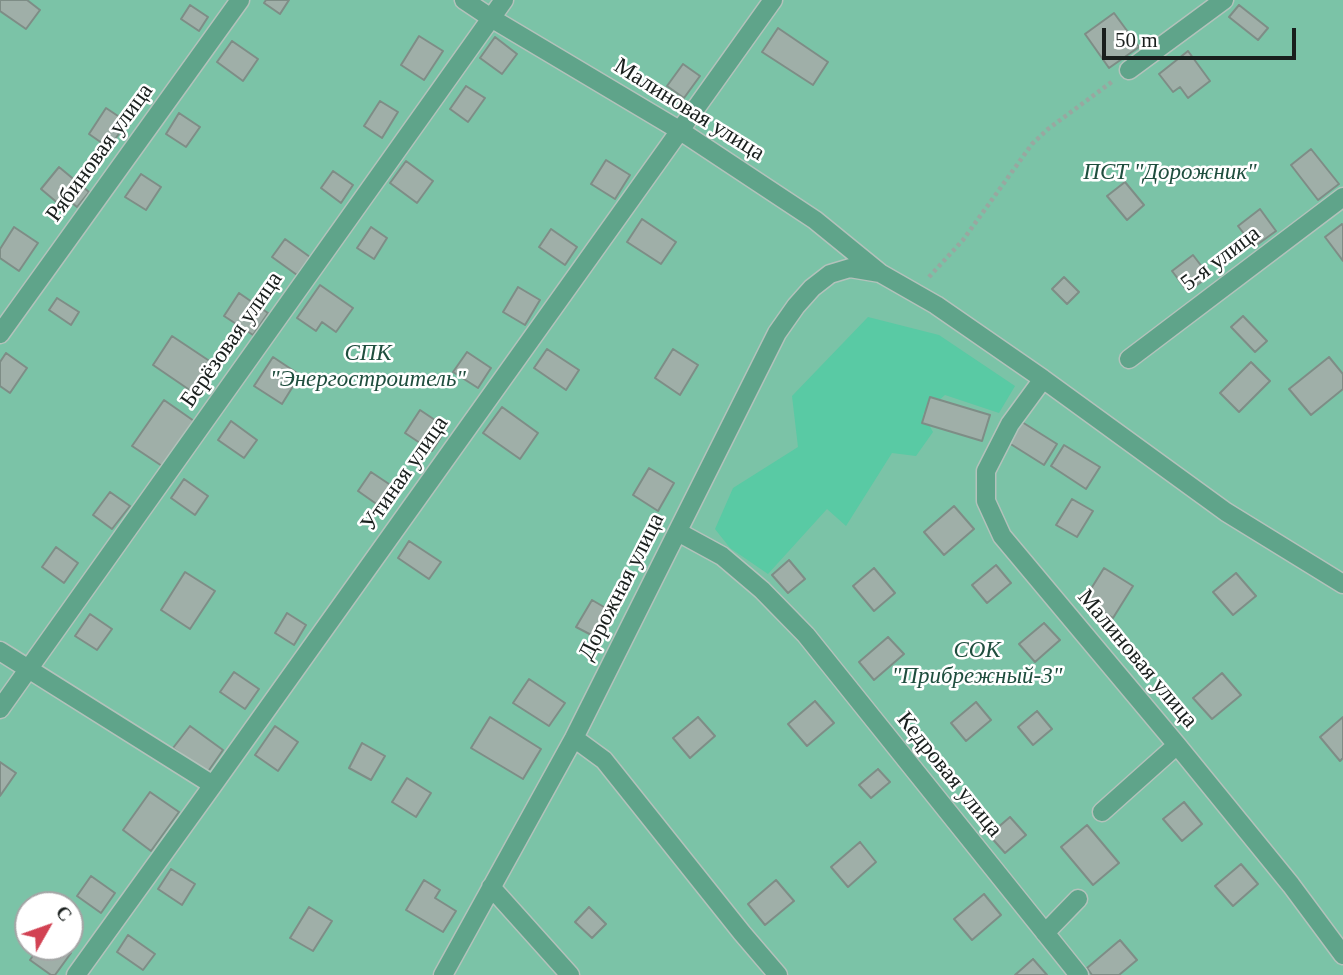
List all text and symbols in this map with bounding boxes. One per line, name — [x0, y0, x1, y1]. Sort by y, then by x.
scale bar — [1105, 14, 1299, 58]
text: 50 m — [1115, 28, 1158, 52]
street label: Малиновая улица — [609, 53, 769, 167]
street label: Рябиновая улица — [41, 78, 159, 228]
park label: ПСТ "Дорожник" — [1083, 159, 1257, 187]
street label: 5-я улица — [1176, 220, 1266, 298]
street label: Берёзовая улица — [175, 267, 289, 413]
park label: СПК "Энергостроитель" — [270, 340, 466, 394]
street label: Утиная улица — [355, 411, 455, 537]
street label: Дорожная улица — [573, 509, 671, 665]
street label: Малиновая улица — [1071, 584, 1203, 734]
park label: СОК "Прибрежный-3" — [892, 637, 1062, 691]
street label: Кедровая улица — [890, 707, 1008, 843]
north arrow — [14, 891, 84, 961]
text: С — [51, 901, 76, 925]

